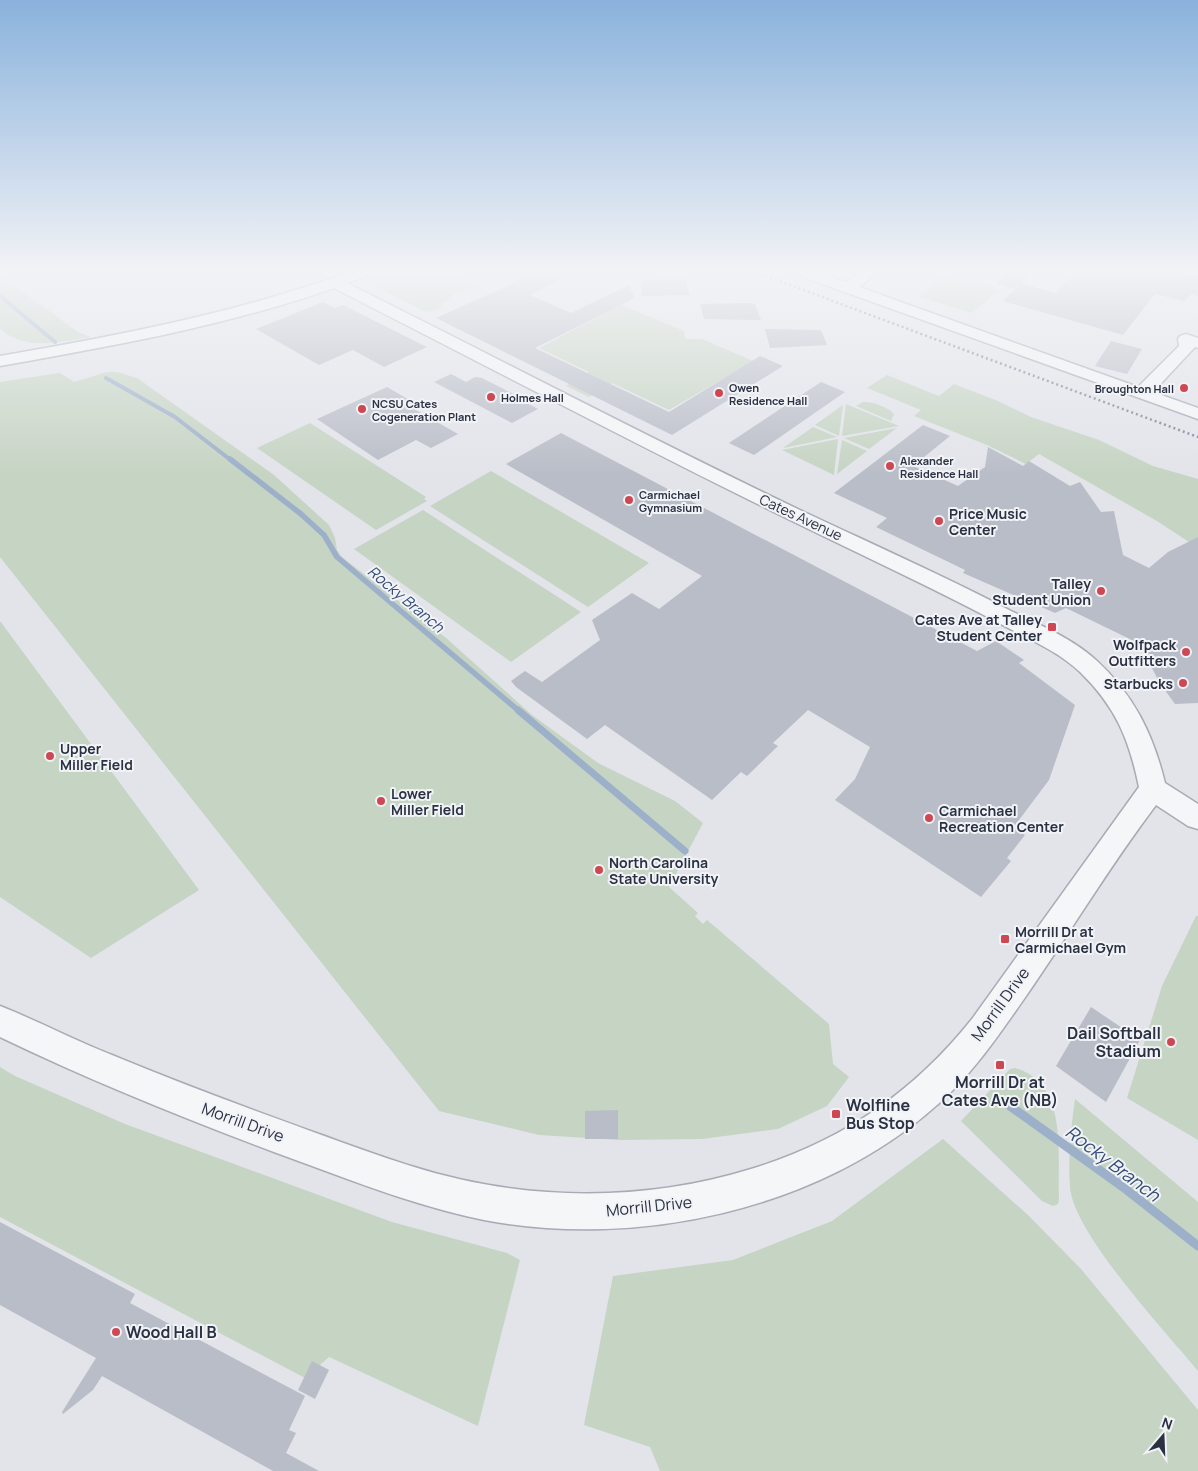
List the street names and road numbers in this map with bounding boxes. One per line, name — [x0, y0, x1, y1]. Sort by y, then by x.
street label: Cates Avenue — [756, 490, 846, 544]
street label: Morrill Drive — [966, 963, 1034, 1045]
street label: Morrill Drive — [199, 1097, 287, 1147]
street label: Morrill Drive — [605, 1191, 693, 1221]

